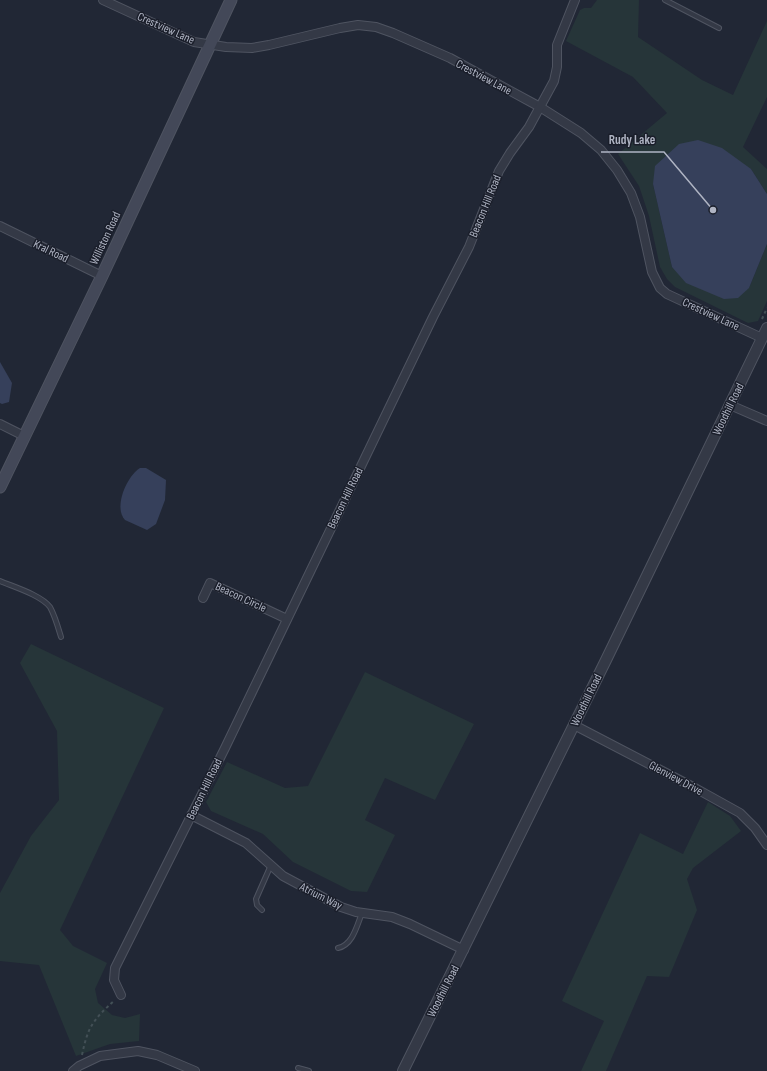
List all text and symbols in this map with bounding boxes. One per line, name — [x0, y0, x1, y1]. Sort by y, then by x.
street label: Crestview Lane — [135, 9, 197, 48]
street label: Crestview Lane — [453, 56, 514, 99]
callout: Rudy Lake — [601, 127, 664, 152]
text: Rudy Lake — [609, 132, 656, 148]
street label: Beacon Hill Road — [466, 173, 505, 240]
street label: Williston Road — [87, 209, 124, 267]
street label: Kral Road — [31, 237, 71, 266]
street label: Crestview Lane — [680, 295, 742, 334]
street label: Woodhill Road — [709, 381, 748, 438]
street label: Beacon Hill Road — [324, 465, 367, 531]
street label: Beacon Circle — [213, 579, 269, 616]
street label: Woodhill Road — [567, 672, 606, 729]
street label: Beacon Hill Road — [183, 756, 226, 822]
street label: Glenview Drive — [646, 758, 706, 799]
street label: Atrium Way — [296, 879, 345, 914]
street label: Woodhill Road — [424, 963, 463, 1020]

